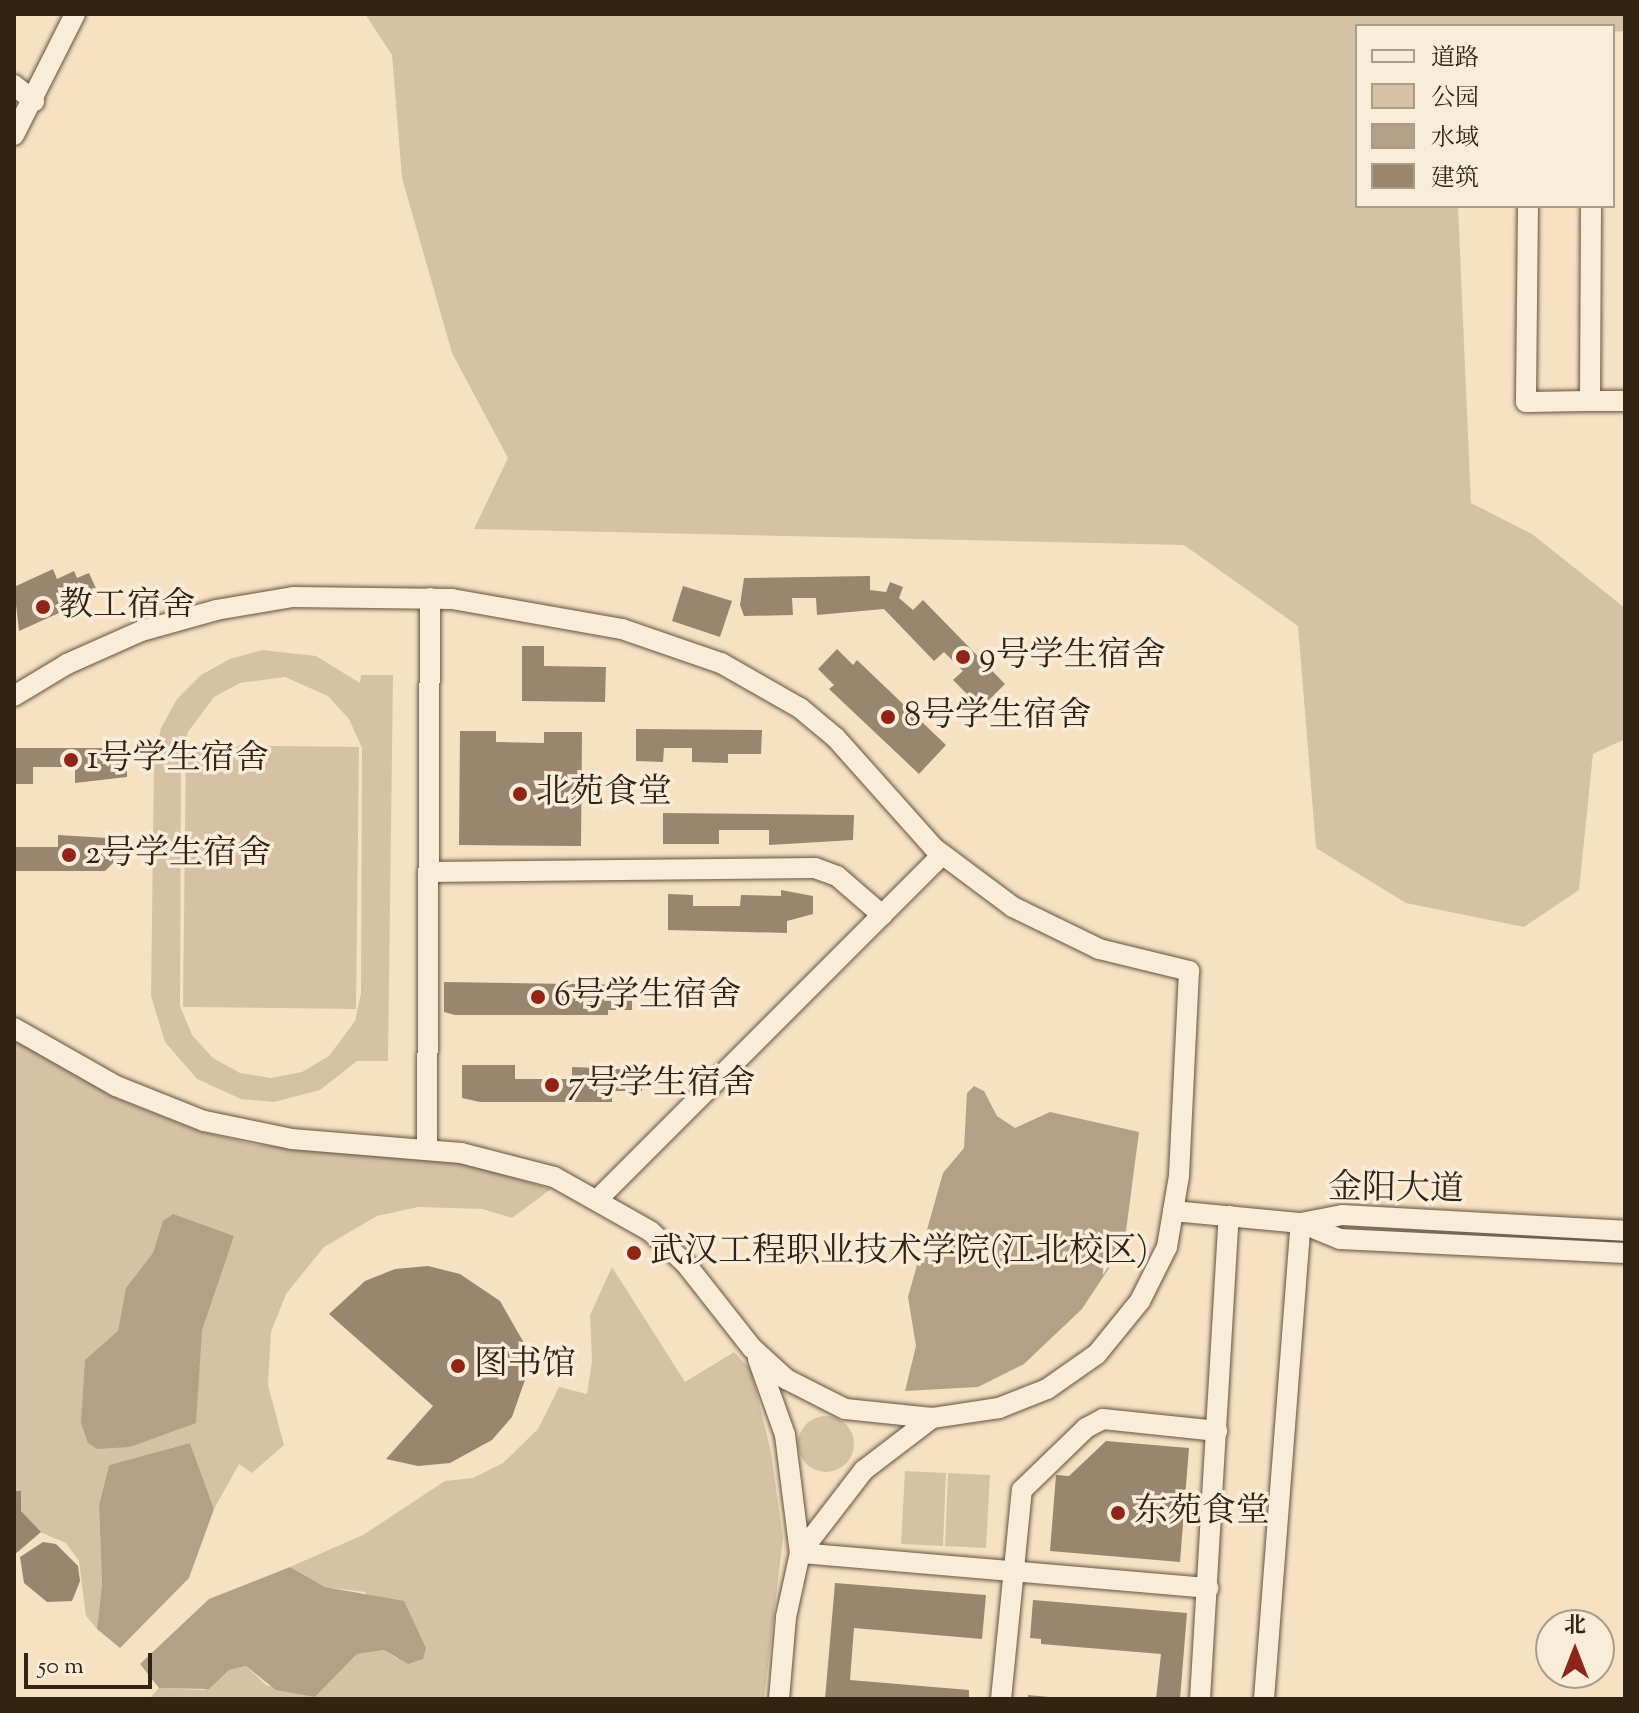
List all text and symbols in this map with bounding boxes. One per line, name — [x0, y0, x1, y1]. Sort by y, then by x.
legend — [1355, 24, 1615, 208]
text: 道路 — [1431, 42, 1479, 76]
text: 公园 — [1431, 82, 1479, 116]
text: 水域 — [1431, 122, 1479, 156]
text: 建筑 — [1431, 162, 1479, 196]
place label: 教工宿舍 — [59, 587, 195, 627]
marker: 教工宿舍 — [34, 598, 52, 616]
place label: 9号学生宿舍 — [979, 637, 1166, 677]
marker: 9号学生宿舍 — [954, 648, 972, 666]
place label: 8号学生宿舍 — [904, 697, 1091, 737]
marker: 8号学生宿舍 — [879, 708, 897, 726]
place label: 1号学生宿舍 — [87, 740, 269, 780]
marker: 1号学生宿舍 — [62, 751, 80, 769]
place label: 北苑食堂 — [536, 774, 672, 814]
marker: 北苑食堂 — [511, 785, 529, 803]
place label: 2号学生宿舍 — [85, 835, 271, 875]
marker: 2号学生宿舍 — [60, 846, 78, 864]
place label: 6号学生宿舍 — [554, 977, 741, 1017]
marker: 6号学生宿舍 — [529, 988, 547, 1006]
place label: 7号学生宿舍 — [568, 1065, 755, 1105]
marker: 7号学生宿舍 — [543, 1076, 561, 1094]
street label: 金阳大道 — [1328, 1168, 1464, 1212]
place label: 武汉工程职业技术学院(江北校区) — [650, 1233, 1148, 1273]
marker: 武汉工程职业技术学院(江北校区) — [625, 1244, 643, 1262]
place label: 图书馆 — [474, 1346, 576, 1386]
marker: 图书馆 — [449, 1357, 467, 1375]
place label: 东苑食堂 — [1134, 1493, 1270, 1533]
marker: 东苑食堂 — [1109, 1504, 1127, 1522]
north arrow — [1535, 1609, 1615, 1689]
text: 北 — [1564, 1611, 1586, 1643]
scale bar — [28, 1637, 156, 1687]
text: 50 m — [38, 1650, 84, 1684]

